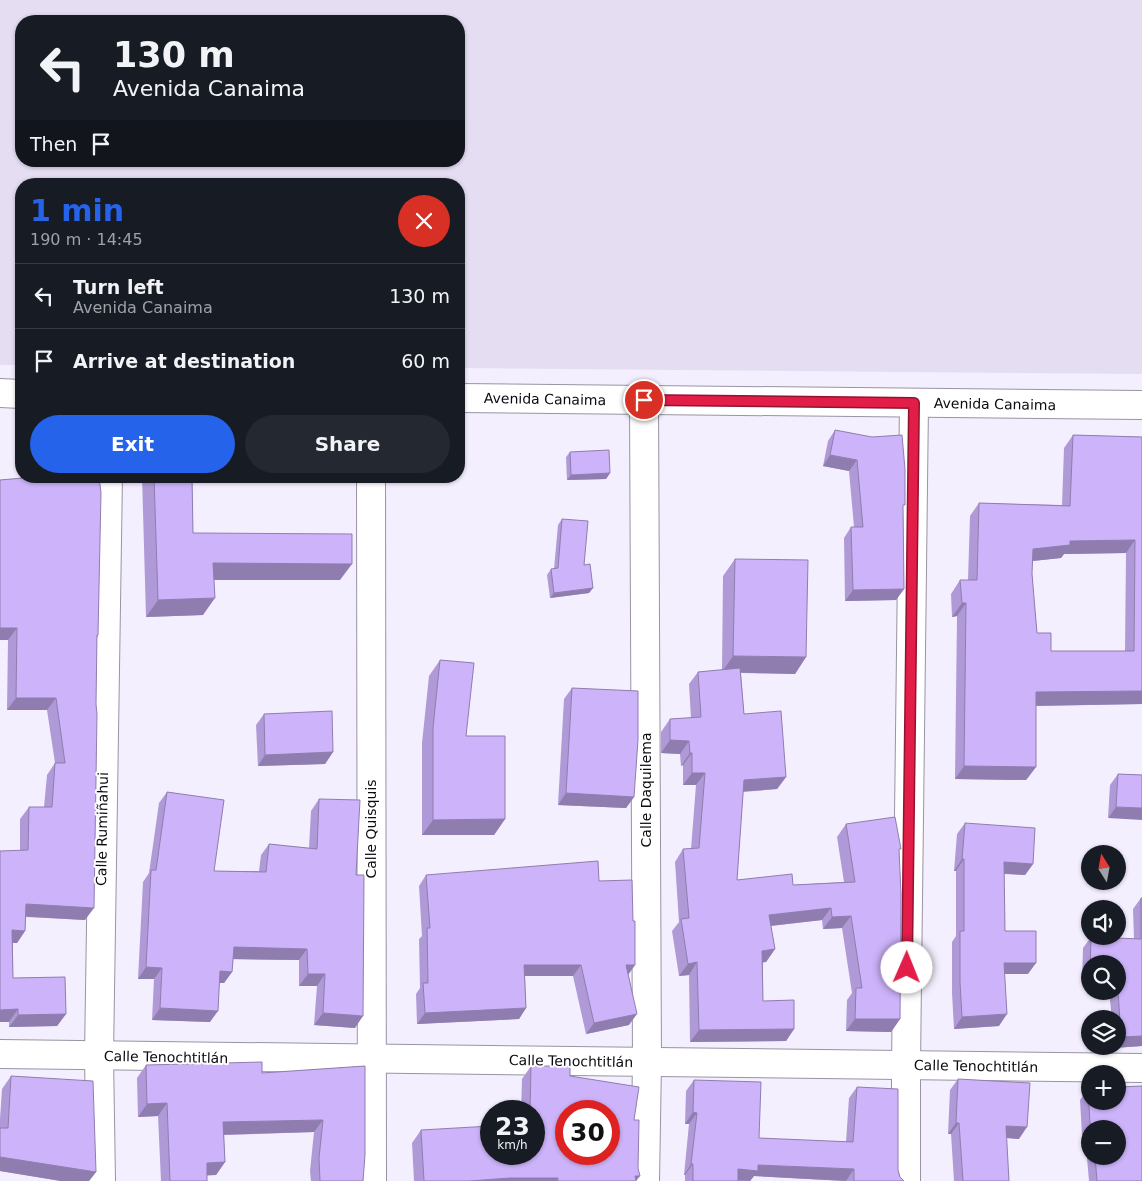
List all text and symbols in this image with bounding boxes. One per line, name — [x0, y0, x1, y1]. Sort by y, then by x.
icon: left — [30, 35, 95, 100]
text: 130 m — [113, 35, 235, 75]
text: Avenida Canaima — [113, 76, 305, 101]
icon: arrive — [87, 130, 115, 158]
text: Then — [30, 133, 77, 155]
text: 1 min — [30, 193, 124, 228]
button: close — [398, 195, 450, 247]
text: 190 m · 14:45 — [30, 230, 143, 249]
text: Turn left — [73, 276, 164, 298]
icon: left — [30, 282, 58, 310]
text: 130 m — [389, 285, 450, 307]
text: Avenida Canaima — [73, 298, 213, 317]
icon: arrive — [30, 347, 58, 375]
text: Arrive at destination — [73, 350, 295, 372]
text: 60 m — [401, 350, 450, 372]
pin — [623, 379, 665, 421]
icon: arrive — [630, 386, 658, 414]
street label: Avenida Canaima — [484, 390, 606, 408]
street label: Avenida Canaima — [934, 395, 1056, 413]
button: Exit — [30, 415, 235, 473]
button: Share — [245, 415, 450, 473]
street label: Calle Daquilema — [638, 733, 654, 847]
street label: Calle Rumiñahui — [93, 772, 111, 886]
street label: Calle Quisquis — [363, 779, 379, 879]
north arrow — [1081, 845, 1126, 890]
map controls — [1081, 845, 1126, 1165]
button: sound — [1081, 900, 1126, 945]
position arrow — [880, 941, 932, 993]
button: search — [1081, 955, 1126, 1000]
button: layers — [1081, 1010, 1126, 1055]
street label: Calle Tenochtitlán — [104, 1048, 228, 1066]
street label: Calle Tenochtitlán — [509, 1052, 633, 1070]
street label: Calle Tenochtitlán — [914, 1057, 1038, 1075]
button: + — [1081, 1065, 1126, 1110]
speed limit sign: 30 — [555, 1100, 620, 1165]
text: 23 — [495, 1112, 530, 1141]
button: − — [1081, 1120, 1126, 1165]
text: km/h — [497, 1138, 528, 1152]

